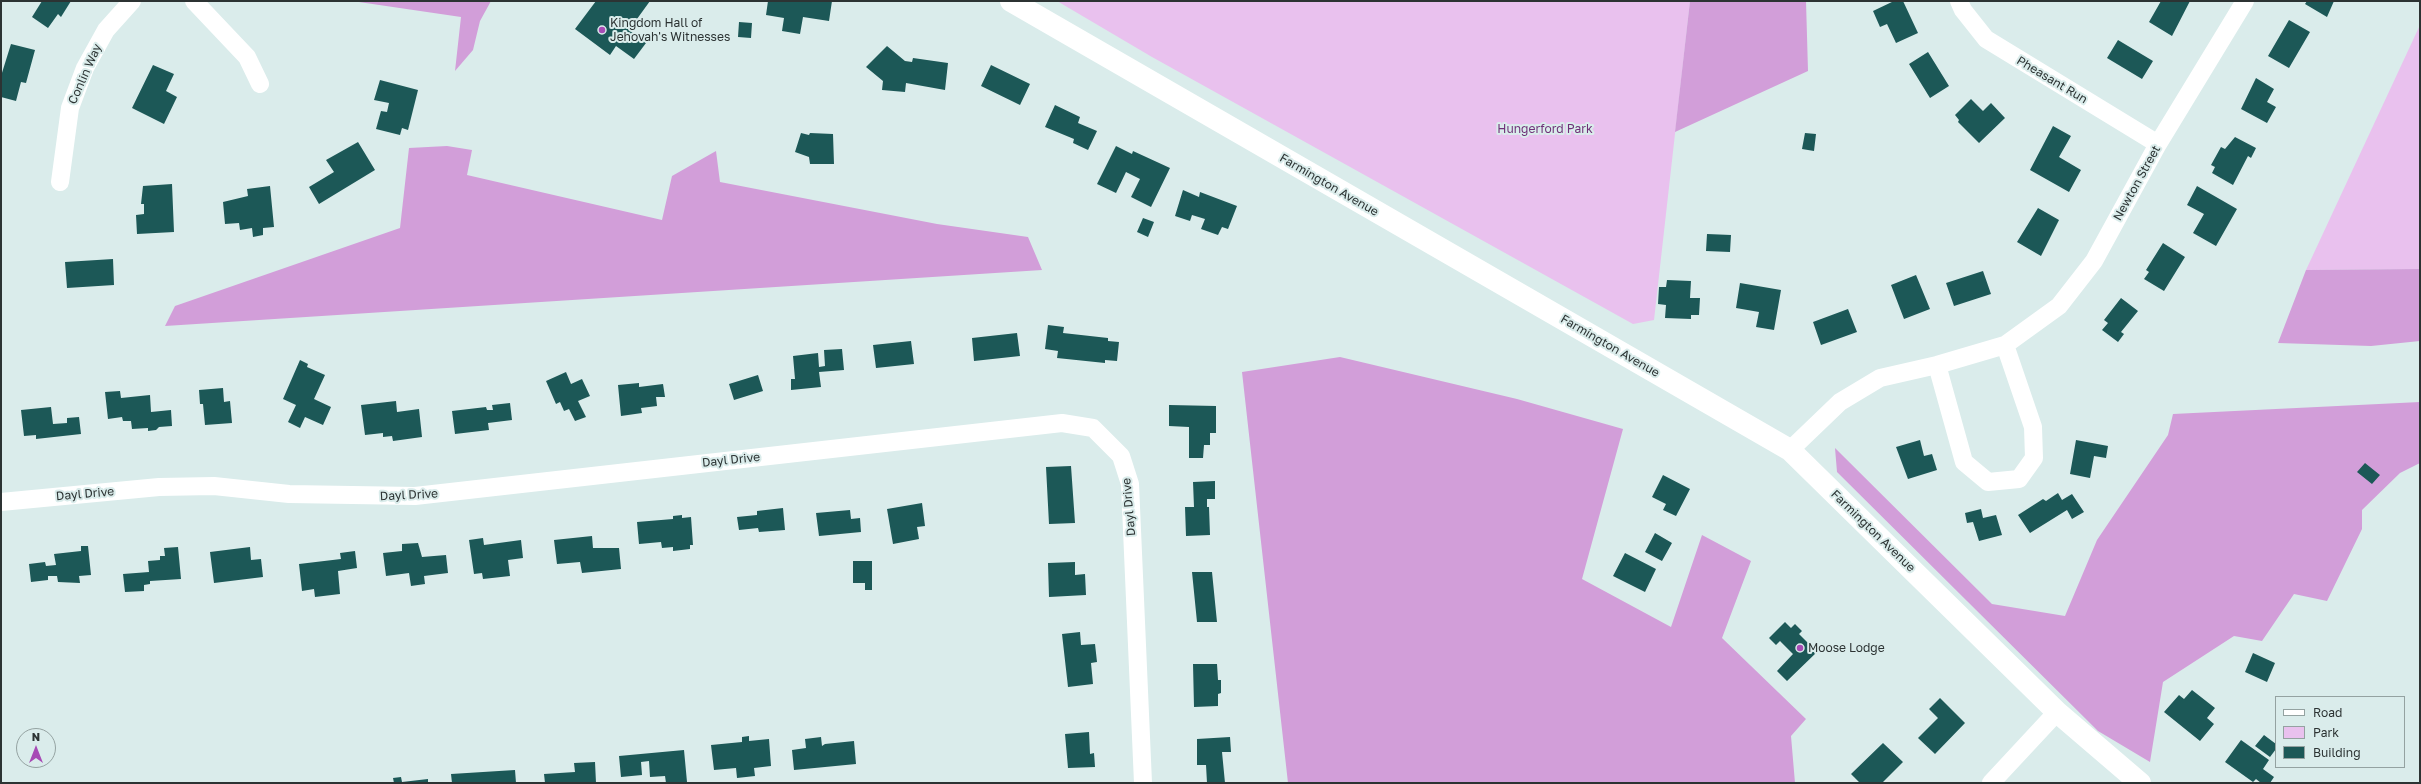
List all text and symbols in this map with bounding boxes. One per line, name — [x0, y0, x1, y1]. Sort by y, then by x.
place label: Kingdom Hall of Jehovah's Witnesses — [610, 16, 730, 44]
marker: Kingdom Hall of Jehovah's Witnesses — [597, 25, 607, 35]
street label: Conlin Way — [65, 42, 105, 106]
street label: Pheasant Run — [2014, 53, 2090, 107]
park label: Hungerford Park — [1497, 122, 1593, 136]
street label: Newton Street — [2110, 143, 2164, 223]
street label: Farmington Avenue — [1277, 151, 1381, 219]
street label: Farmington Avenue — [1558, 312, 1662, 380]
street label: Dayl Drive — [701, 450, 761, 470]
street label: Dayl Drive — [1119, 477, 1139, 537]
street label: Dayl Drive — [55, 484, 115, 504]
street label: Dayl Drive — [380, 486, 438, 504]
street label: Farmington Avenue — [1828, 487, 1918, 575]
place label: Moose Lodge — [1808, 641, 1885, 655]
marker: Moose Lodge — [1795, 643, 1805, 653]
legend — [2275, 696, 2405, 768]
text: Road — [2313, 705, 2342, 720]
text: Park — [2313, 725, 2339, 740]
north arrow — [16, 728, 56, 768]
text: N — [32, 730, 40, 743]
text: Building — [2313, 745, 2361, 760]

